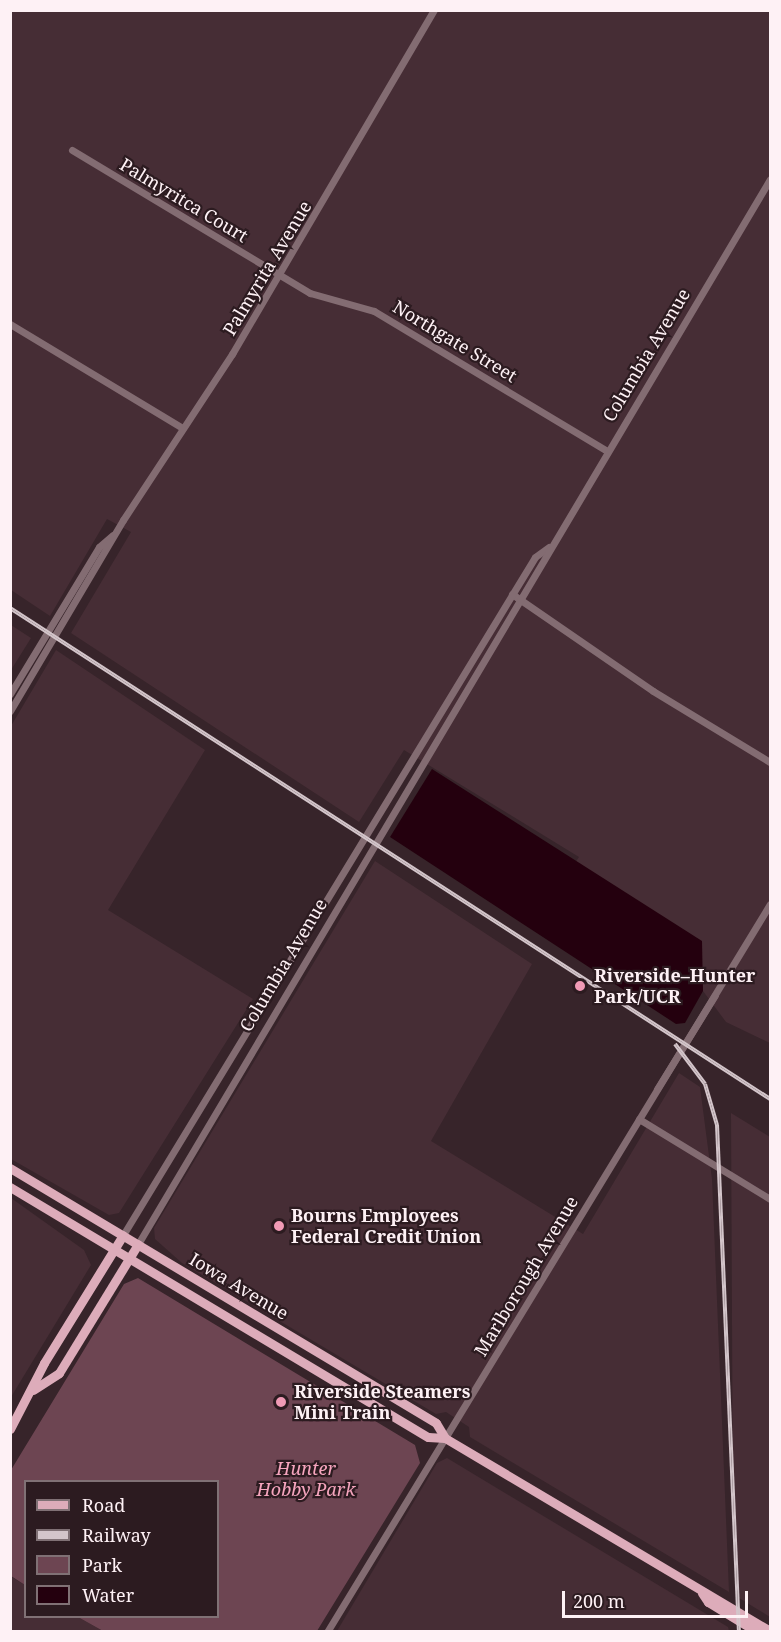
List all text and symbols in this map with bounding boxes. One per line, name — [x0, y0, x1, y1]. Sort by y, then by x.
street label: Palmyritca Court — [116, 153, 252, 247]
street label: Palmyrita Avenue — [218, 197, 316, 339]
street label: Columbia Avenue — [598, 285, 694, 425]
street label: Northgate Street — [389, 295, 521, 387]
street label: Columbia Avenue — [235, 895, 331, 1035]
place label: Riverside–Hunter Park/UCR — [594, 965, 755, 1008]
marker: Riverside–Hunter Park/UCR — [571, 977, 589, 995]
street label: Marlborough Avenue — [470, 1192, 582, 1360]
place label: Bourns Employees Federal Credit Union — [291, 1205, 481, 1248]
marker: Bourns Employees Federal Credit Union — [272, 1219, 286, 1233]
street label: Iowa Avenue — [186, 1248, 292, 1324]
place label: Riverside Steamers Mini Train — [294, 1381, 470, 1424]
marker: Riverside Steamers Mini Train — [272, 1393, 290, 1411]
park label: Hunter Hobby Park — [257, 1458, 355, 1500]
legend — [24, 1480, 219, 1618]
text: Road — [82, 1493, 125, 1517]
text: Railway — [82, 1523, 151, 1547]
text: Park — [82, 1553, 122, 1577]
scale bar — [565, 1579, 751, 1617]
text: Water — [82, 1583, 134, 1607]
text: 200 m — [573, 1589, 625, 1613]

